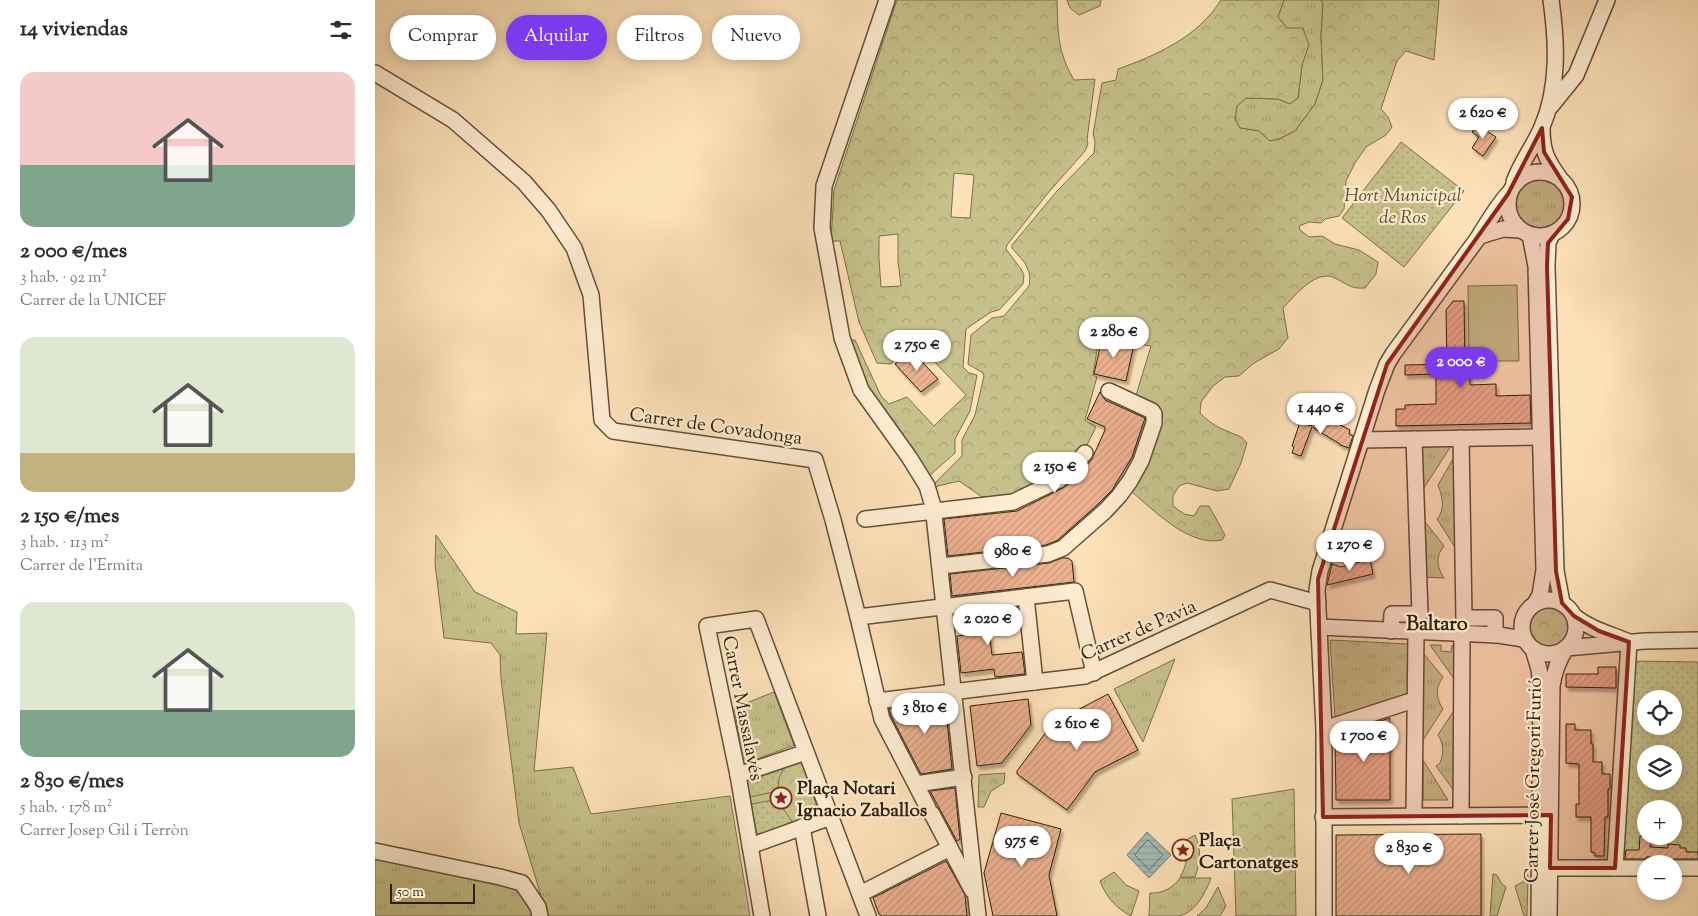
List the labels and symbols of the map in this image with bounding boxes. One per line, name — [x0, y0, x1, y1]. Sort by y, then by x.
pin: 2 620 € — [1437, 98, 1529, 140]
park label: Hort Municipal de Ros — [1344, 183, 1462, 232]
pin: 2 280 € — [1068, 316, 1160, 359]
pin: 2 750 € — [871, 330, 963, 372]
pin: 2 000 € — [1415, 346, 1507, 389]
pin: 1 440 € — [1275, 392, 1367, 435]
street label: Carrer de Covadonga — [627, 402, 804, 453]
pin: 2 150 € — [1009, 452, 1101, 494]
pin: 1 270 € — [1304, 530, 1396, 572]
pin: 980 € — [978, 536, 1048, 578]
street label: Carrer de Pavia — [1077, 594, 1201, 669]
pin: 2 020 € — [942, 604, 1034, 646]
district label: Baltaro — [1406, 611, 1468, 640]
street label: Carrer Massalavés — [714, 634, 769, 783]
street label: Carrer José Gregori Furió — [1519, 677, 1550, 883]
pin: 3 810 € — [879, 692, 971, 735]
pin: 2 610 € — [1031, 708, 1123, 751]
pin: 1 700 € — [1318, 720, 1410, 763]
place label: Plaça Notari Ignacio Zaballos — [797, 776, 928, 825]
place icon: Plaça Notari Ignacio Zaballos — [769, 786, 793, 810]
pin: 975 € — [987, 826, 1057, 868]
place label: Plaça Cartonatges — [1199, 828, 1299, 877]
pin: 2 830 € — [1363, 832, 1455, 875]
place icon: Plaça Cartonatges — [1171, 838, 1195, 862]
scale bar — [390, 881, 475, 904]

